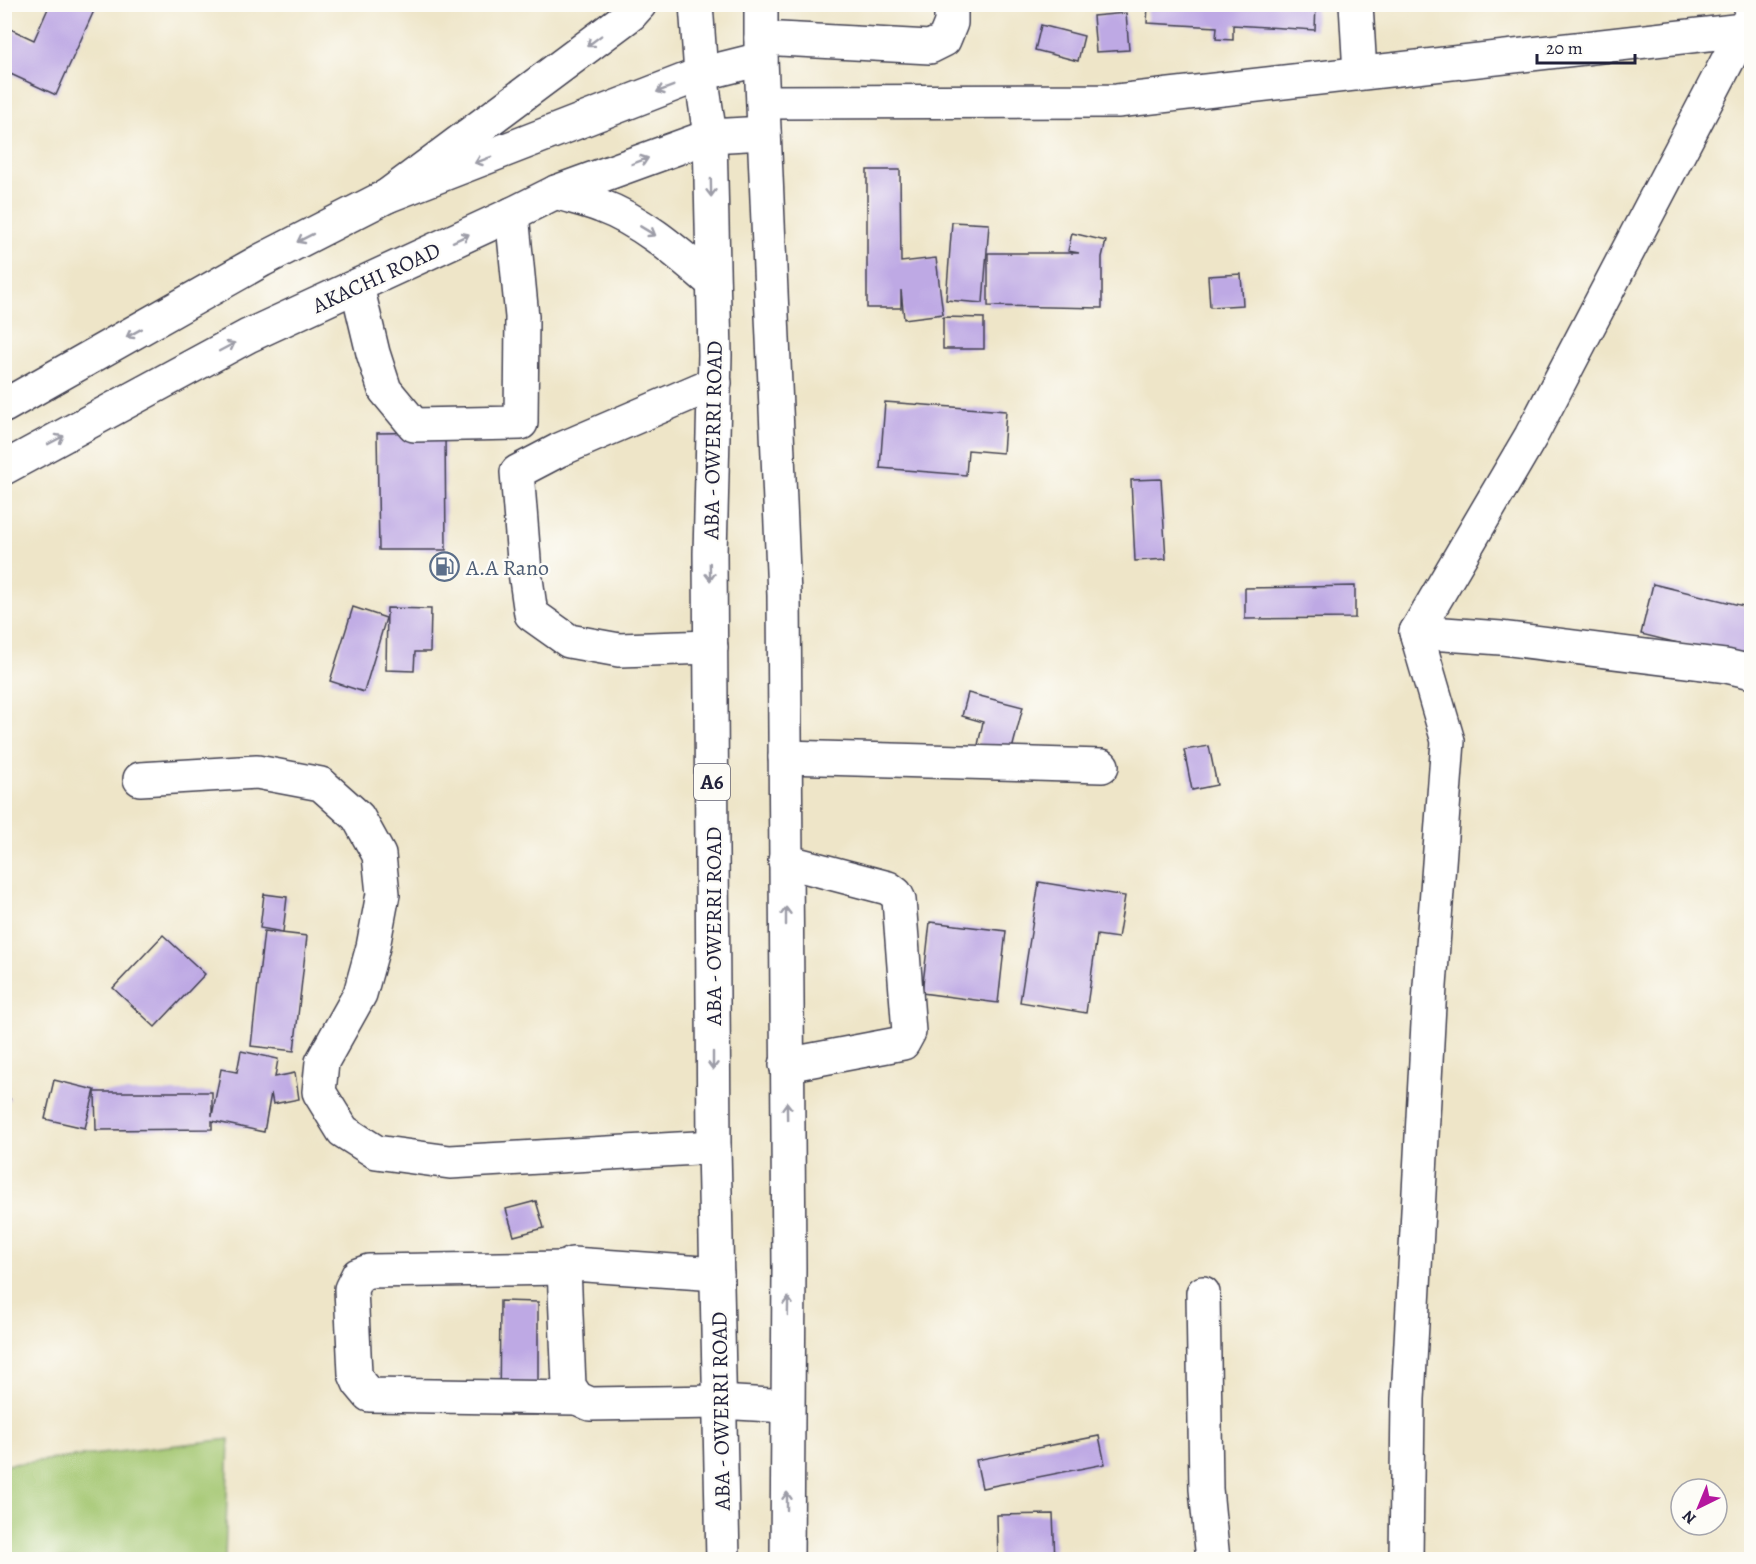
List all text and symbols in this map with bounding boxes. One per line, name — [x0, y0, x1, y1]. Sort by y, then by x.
scale bar — [1537, 27, 1634, 65]
one-way arrow — [587, 35, 603, 47]
text: 20 m — [1546, 36, 1583, 60]
one-way arrow — [656, 84, 674, 95]
one-way arrow — [474, 155, 493, 166]
one-way arrow — [630, 155, 649, 166]
one-way arrow — [706, 178, 717, 198]
one-way arrow — [639, 226, 656, 238]
one-way arrow — [452, 231, 470, 242]
one-way arrow — [296, 233, 314, 245]
street label: AKACHI ROAD — [307, 235, 445, 321]
one-way arrow — [126, 327, 143, 339]
street label: ABA - OWERRI ROAD — [696, 340, 730, 541]
one-way arrow — [218, 341, 236, 352]
one-way arrow — [47, 434, 64, 446]
fuel station icon: A.A Rano — [429, 551, 461, 583]
place label: A.A Rano — [465, 553, 549, 583]
one-way arrow — [704, 562, 716, 582]
road number: A6 — [694, 764, 730, 800]
street label: ABA - OWERRI ROAD — [699, 827, 729, 1026]
one-way arrow — [780, 907, 791, 927]
one-way arrow — [708, 1051, 719, 1071]
one-way arrow — [781, 1102, 793, 1122]
one-way arrow — [782, 1297, 794, 1317]
street label: ABA - OWERRI ROAD — [704, 1311, 738, 1512]
north arrow — [1669, 1477, 1729, 1537]
one-way arrow — [781, 1492, 793, 1512]
text: N — [1677, 1505, 1701, 1529]

